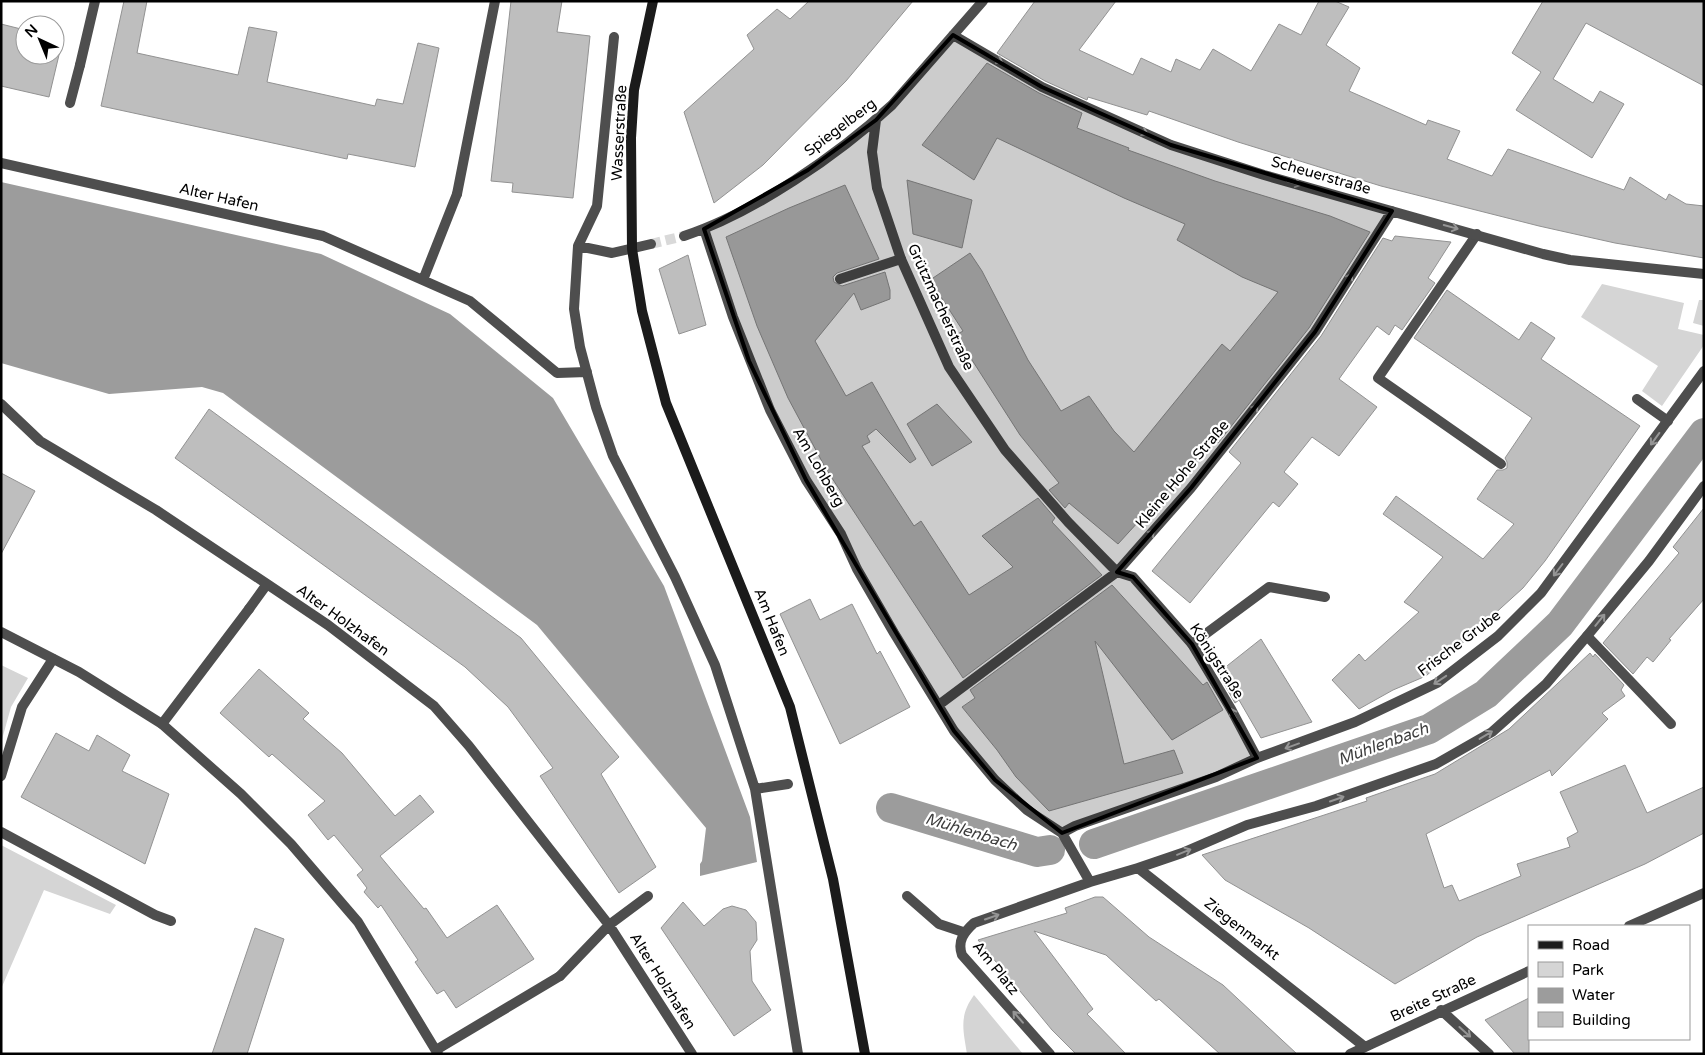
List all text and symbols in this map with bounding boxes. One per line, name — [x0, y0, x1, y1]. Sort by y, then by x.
north arrow — [15, 15, 65, 65]
text: N — [21, 21, 41, 41]
one-way arrow — [988, 54, 1002, 64]
street label: Wasserstraße — [607, 84, 631, 182]
street label: Spiegelberg — [800, 94, 880, 160]
one-way arrow — [1133, 127, 1148, 137]
street label: Scheuerstraße — [1269, 152, 1373, 198]
street label: Alter Hafen — [177, 179, 261, 215]
one-way arrow — [1286, 179, 1302, 189]
one-way arrow — [1442, 223, 1458, 233]
street label: Grützmacherstraße — [904, 241, 978, 373]
one-way arrow — [1344, 273, 1354, 287]
one-way arrow — [1248, 405, 1259, 418]
street label: Kleine Hohe Straße — [1131, 416, 1233, 532]
street label: Am Lohberg — [789, 424, 849, 510]
one-way arrow — [1650, 432, 1660, 446]
one-way arrow — [1143, 529, 1155, 542]
one-way arrow — [1553, 563, 1564, 576]
street label: Alter Holzhafen — [293, 580, 393, 660]
street label: Am Hafen — [750, 586, 794, 658]
street label: Frische Grube — [1414, 606, 1504, 680]
one-way arrow — [1595, 614, 1606, 627]
street label: Königstraße — [1186, 620, 1248, 702]
one-way arrow — [1433, 675, 1447, 685]
one-way arrow — [1229, 708, 1239, 723]
water label: Mühlenbach — [1335, 718, 1432, 770]
one-way arrow — [1479, 730, 1493, 740]
one-way arrow — [1285, 742, 1300, 751]
one-way arrow — [1329, 793, 1345, 803]
water label: Mühlenbach — [923, 809, 1020, 856]
one-way arrow — [1176, 847, 1191, 856]
street label: Ziegenmarkt — [1201, 894, 1283, 964]
one-way arrow — [984, 912, 1000, 921]
legend — [1528, 925, 1690, 1040]
street label: Alter Holzhafen — [626, 929, 700, 1033]
text: Road — [1572, 936, 1610, 954]
street label: Am Platz — [969, 937, 1023, 999]
text: Park — [1572, 961, 1604, 979]
street label: Breite Straße — [1387, 970, 1479, 1026]
text: Water — [1572, 986, 1615, 1004]
one-way arrow — [1012, 1011, 1023, 1024]
text: Building — [1572, 1011, 1631, 1029]
one-way arrow — [1458, 1026, 1471, 1038]

